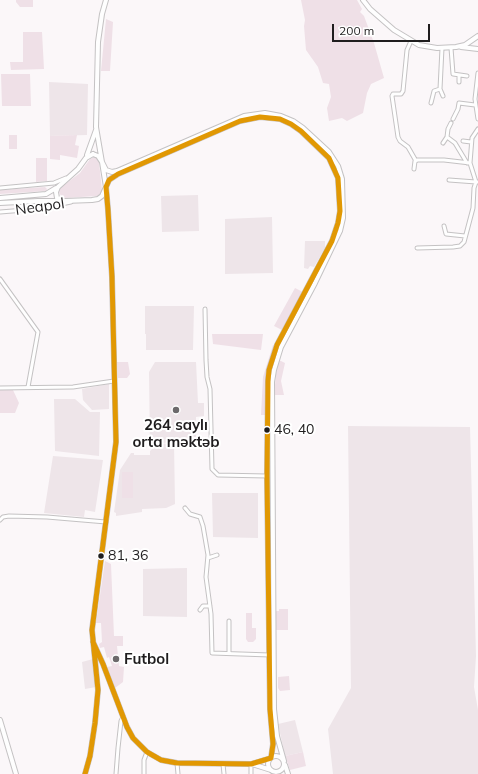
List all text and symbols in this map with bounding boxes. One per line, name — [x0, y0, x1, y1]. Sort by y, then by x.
scale bar — [334, 16, 432, 42]
text: 200 m — [339, 23, 374, 38]
street label: Neapol — [14, 195, 66, 219]
marker: 264 saylı orta məktəb — [171, 405, 181, 415]
place label: 264 saylı orta məktəb — [132, 416, 220, 451]
place label: 46, 40 — [274, 422, 314, 438]
marker: 46, 40 — [262, 425, 272, 435]
place label: 81, 36 — [108, 548, 148, 564]
marker: 81, 36 — [96, 551, 106, 561]
place label: Futbol — [124, 650, 169, 668]
marker: Futbol — [111, 654, 121, 664]

